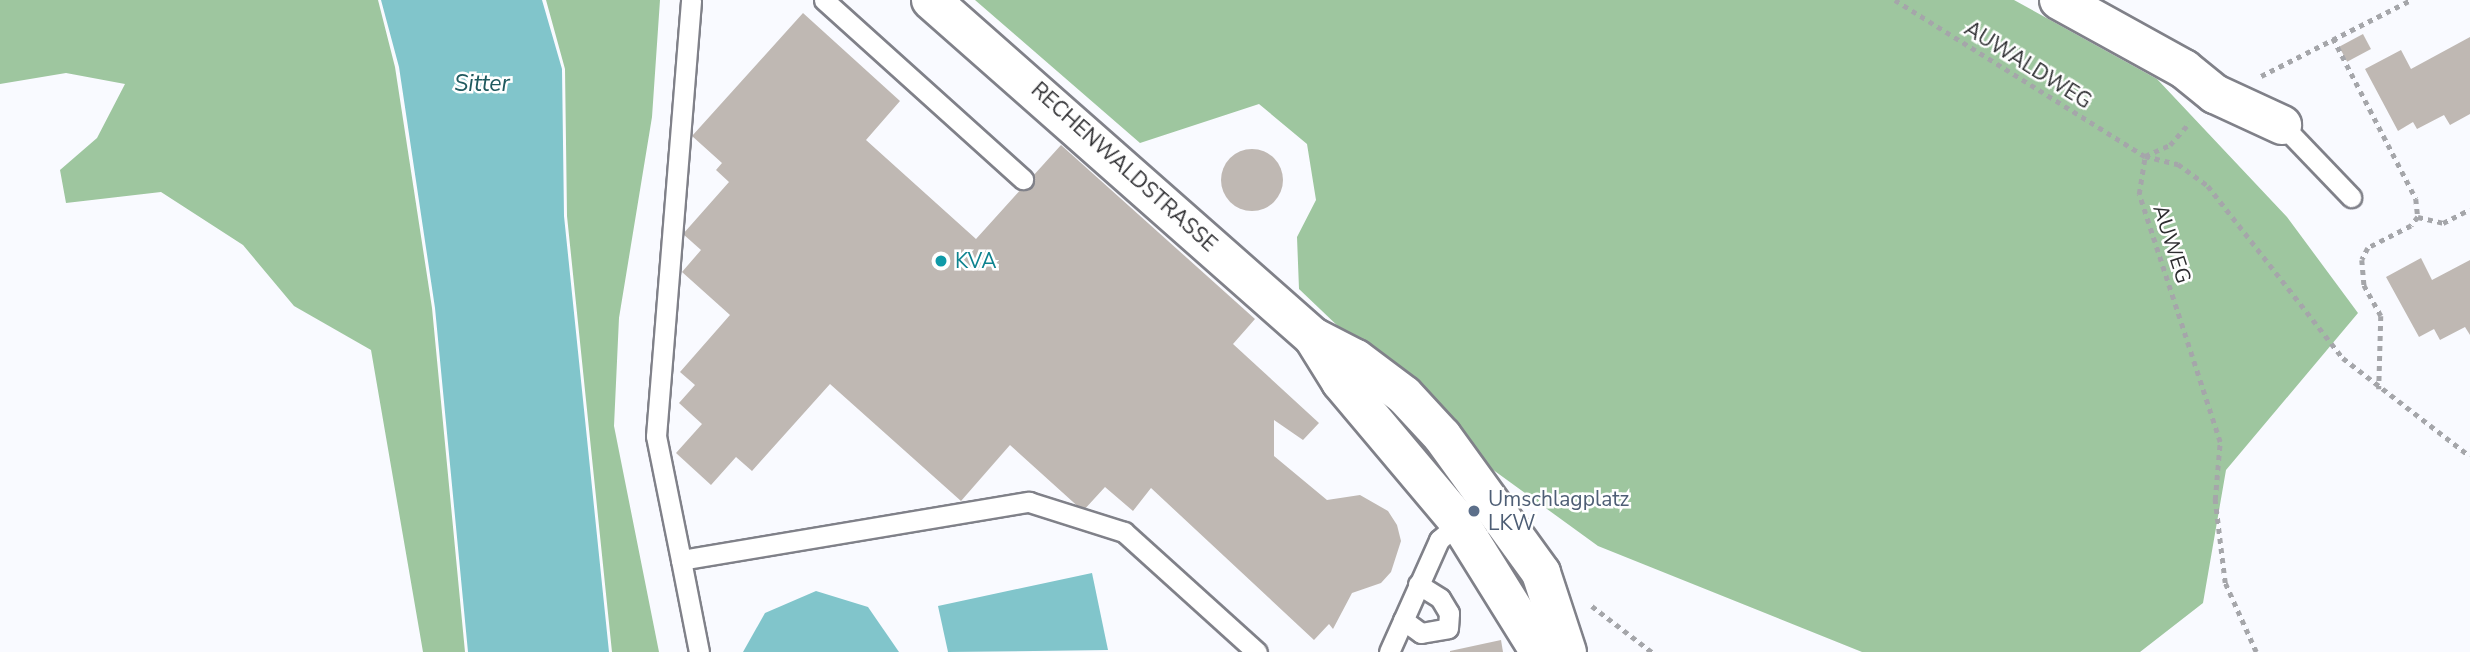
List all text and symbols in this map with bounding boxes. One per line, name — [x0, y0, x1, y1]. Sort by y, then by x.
street label: AUWALDWEG — [1960, 16, 2096, 114]
water label: Sitter — [454, 70, 510, 98]
street label: RECHENWALDSTRASSE — [1026, 77, 1222, 257]
street label: AUWEG — [2147, 202, 2197, 286]
place label: KVA — [955, 248, 996, 274]
marker: KVA — [933, 253, 949, 269]
place label: Umschlagplatz LKW — [1488, 486, 1629, 536]
marker: Umschlagplatz LKW — [1466, 503, 1482, 519]

